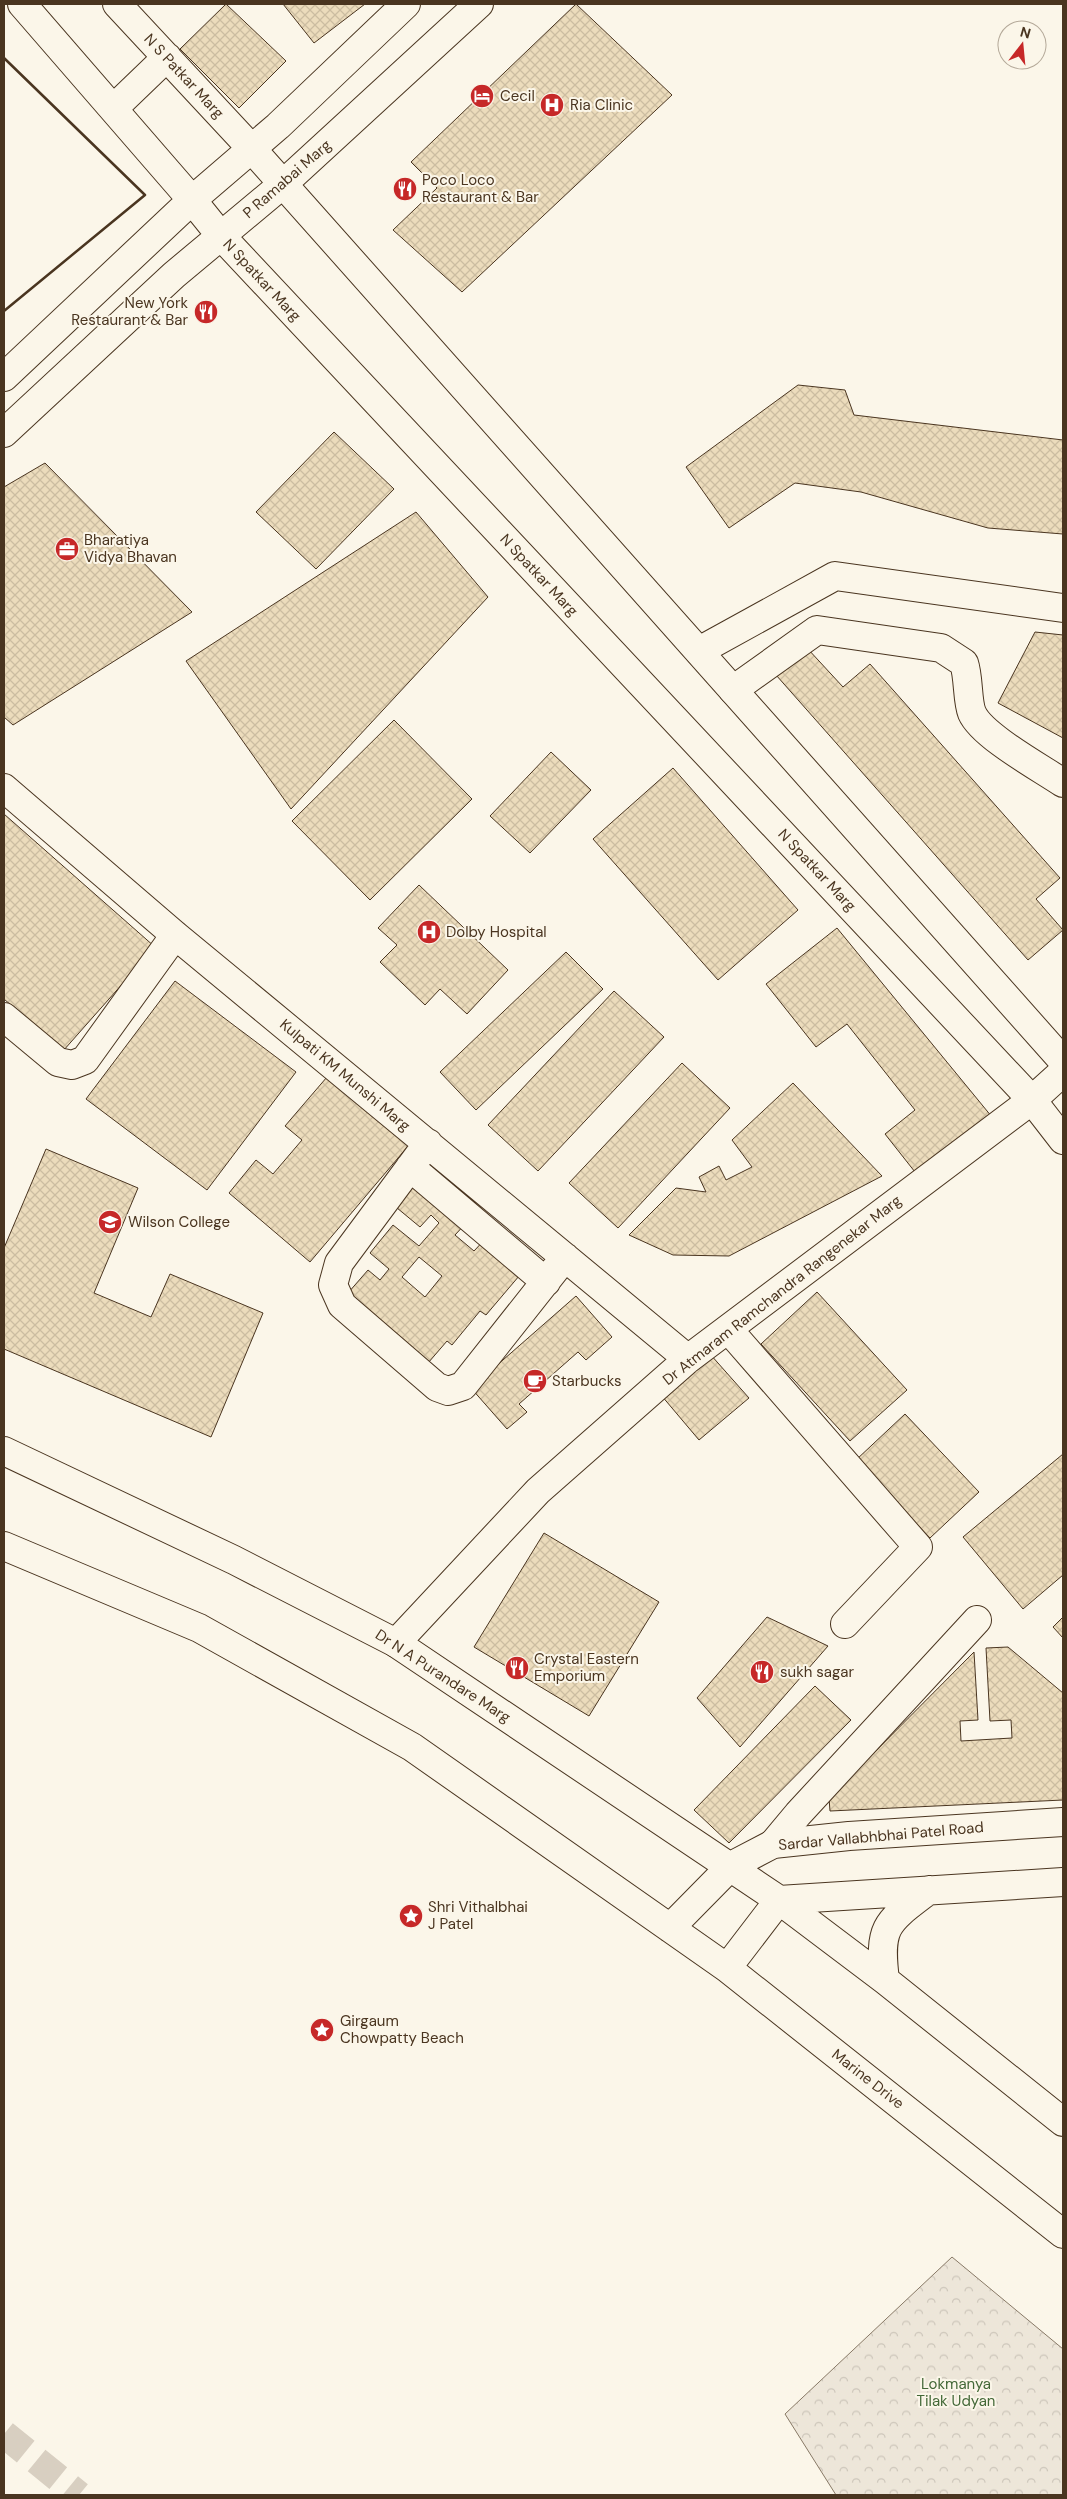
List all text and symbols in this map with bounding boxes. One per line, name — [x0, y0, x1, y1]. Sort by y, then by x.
north arrow — [997, 20, 1047, 70]
text: N — [1018, 22, 1033, 43]
street label: N S Patkar Marg — [140, 29, 228, 123]
hotel icon: Cecil — [469, 83, 495, 109]
place label: Cecil — [500, 86, 535, 106]
hospital icon: Ria Clinic — [539, 92, 565, 118]
place label: Ria Clinic — [570, 95, 633, 115]
street label: P Ramabai Marg — [239, 135, 335, 223]
place label: Poco Loco Restaurant & Bar — [422, 170, 539, 207]
restaurant icon: Poco Loco Restaurant & Bar — [392, 176, 418, 202]
street label: N Spatkar Marg — [219, 234, 305, 326]
place label: New York Restaurant & Bar — [71, 293, 188, 330]
restaurant icon: New York Restaurant & Bar — [193, 299, 219, 325]
street label: N Spatkar Marg — [496, 529, 582, 621]
place label: Bharatiya Vidya Bhavan — [84, 530, 177, 567]
office icon: Bharatiya Vidya Bhavan — [54, 536, 80, 562]
street label: N Spatkar Marg — [774, 824, 860, 916]
hospital icon: Dolby Hospital — [416, 919, 442, 945]
place label: Dolby Hospital — [446, 922, 547, 942]
street label: Kulpati KM Munshi Marg — [275, 1014, 415, 1136]
street label: Dr Atmaram Ramchandra Rangenekar Marg — [658, 1190, 906, 1390]
school or university icon: Wilson College — [97, 1209, 123, 1235]
place label: Wilson College — [128, 1212, 230, 1232]
cafe icon: Starbucks — [522, 1368, 548, 1394]
place label: Starbucks — [552, 1371, 622, 1391]
street label: Dr N A Purandare Marg — [371, 1625, 515, 1727]
place label: Crystal Eastern Emporium — [534, 1649, 639, 1686]
restaurant icon: Crystal Eastern Emporium — [504, 1655, 530, 1681]
restaurant icon: sukh sagar — [749, 1659, 775, 1685]
place label: sukh sagar — [780, 1662, 855, 1682]
street label: Sardar Vallabhbhai Patel Road — [778, 1817, 984, 1855]
place label: Shri Vithalbhai J Patel — [428, 1897, 528, 1934]
place icon: Shri Vithalbhai J Patel — [398, 1903, 424, 1929]
place label: Girgaum Chowpatty Beach — [340, 2011, 464, 2048]
place icon: Girgaum Chowpatty Beach — [309, 2017, 335, 2043]
street label: Marine Drive — [828, 2044, 908, 2114]
park label: Lokmanya Tilak Udyan — [917, 2374, 995, 2411]

